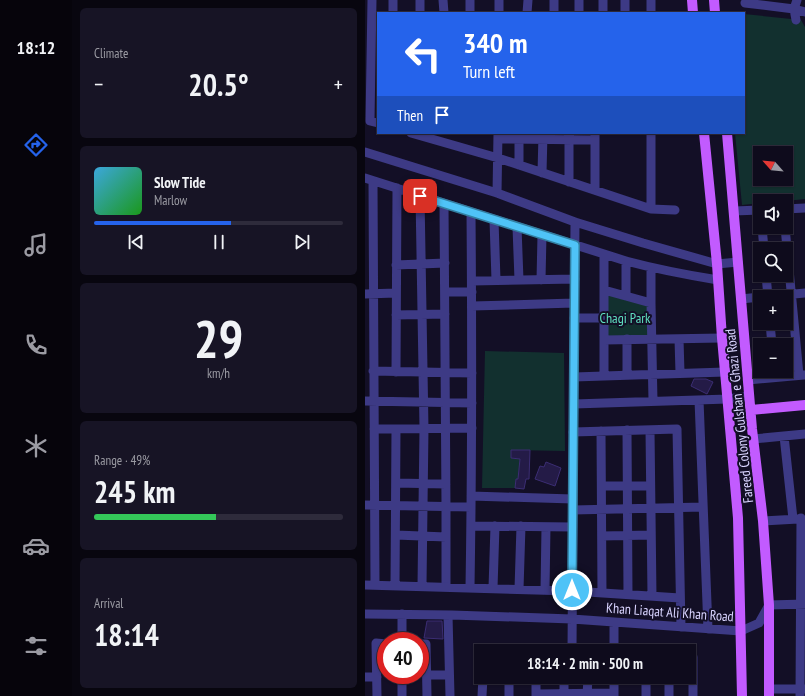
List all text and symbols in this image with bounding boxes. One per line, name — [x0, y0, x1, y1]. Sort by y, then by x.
text: 340 m — [463, 24, 527, 61]
icon: left — [397, 28, 449, 80]
text: 18:12 — [17, 36, 55, 59]
text: Climate — [94, 45, 128, 62]
text: Turn left — [463, 60, 515, 83]
text: 20.5° — [188, 65, 249, 104]
text: − — [94, 70, 103, 98]
text: + — [334, 70, 343, 98]
icon: arrive — [431, 104, 453, 126]
text: Then — [397, 106, 423, 125]
icon: directions — [22, 131, 50, 159]
north arrow — [753, 146, 793, 186]
map controls — [753, 146, 793, 378]
text: Slow Tide — [154, 173, 206, 192]
pin — [403, 179, 437, 213]
icon: arrive — [409, 185, 431, 207]
text: Marlow — [154, 192, 187, 209]
button: sound — [753, 194, 793, 234]
icon: music — [22, 231, 50, 259]
icon: previous — [125, 231, 147, 253]
icon: pause — [208, 231, 230, 253]
icon: next — [291, 231, 313, 253]
button: search — [753, 242, 793, 282]
button: + — [753, 290, 793, 330]
text: 29 — [194, 305, 243, 372]
park label: Chagi Park — [599, 309, 651, 327]
street label: Fareed Colony Gulshan e Ghazi Road — [721, 328, 757, 504]
icon: phone — [22, 331, 50, 359]
button: − — [753, 338, 793, 378]
text: km/h — [207, 365, 230, 382]
icon: climate — [22, 432, 50, 460]
text: Range · 49% — [94, 452, 150, 469]
text: 245 km — [94, 472, 175, 511]
icon: car — [22, 532, 50, 560]
position arrow — [551, 569, 593, 611]
text: Arrival — [94, 595, 123, 612]
street label: Khan Liaqat Ali Khan Road — [606, 599, 734, 625]
text: 18:14 — [94, 615, 159, 654]
icon: filters — [22, 632, 50, 660]
speed limit sign: 40 — [377, 632, 429, 684]
text: 18:14 · 2 min · 500 m — [527, 654, 643, 673]

